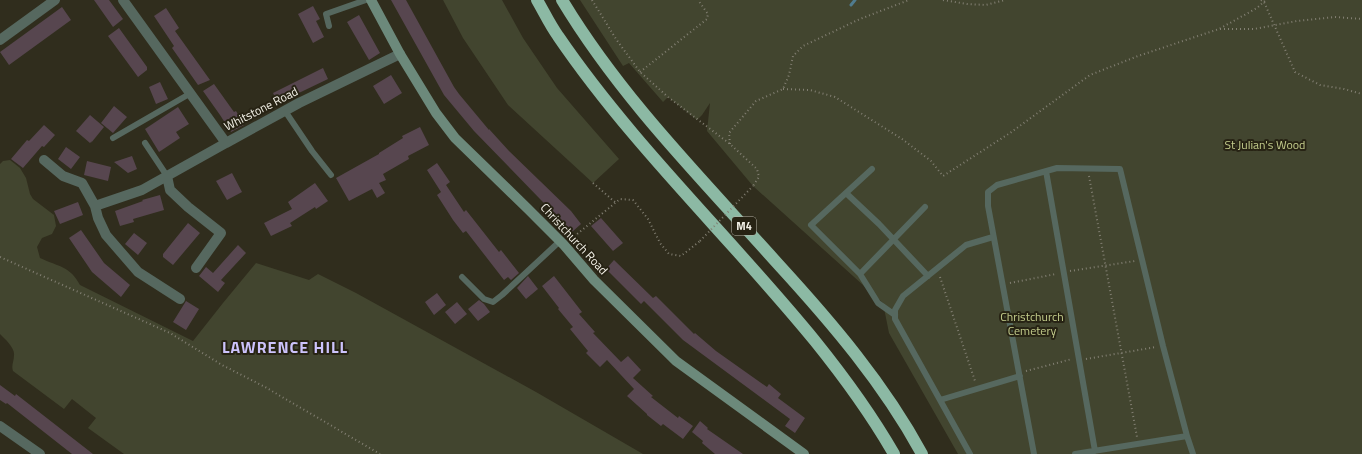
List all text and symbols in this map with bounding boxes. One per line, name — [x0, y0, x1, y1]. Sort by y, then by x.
street label: Whitstone Road — [220, 82, 301, 135]
park label: St Julian's Wood — [1225, 135, 1305, 154]
street label: Christchurch Road — [536, 199, 613, 279]
road number: M4 — [732, 217, 756, 235]
park label: Christchurch Cemetery — [1000, 307, 1064, 340]
district label: LAWRENCE HILL — [222, 335, 348, 359]

